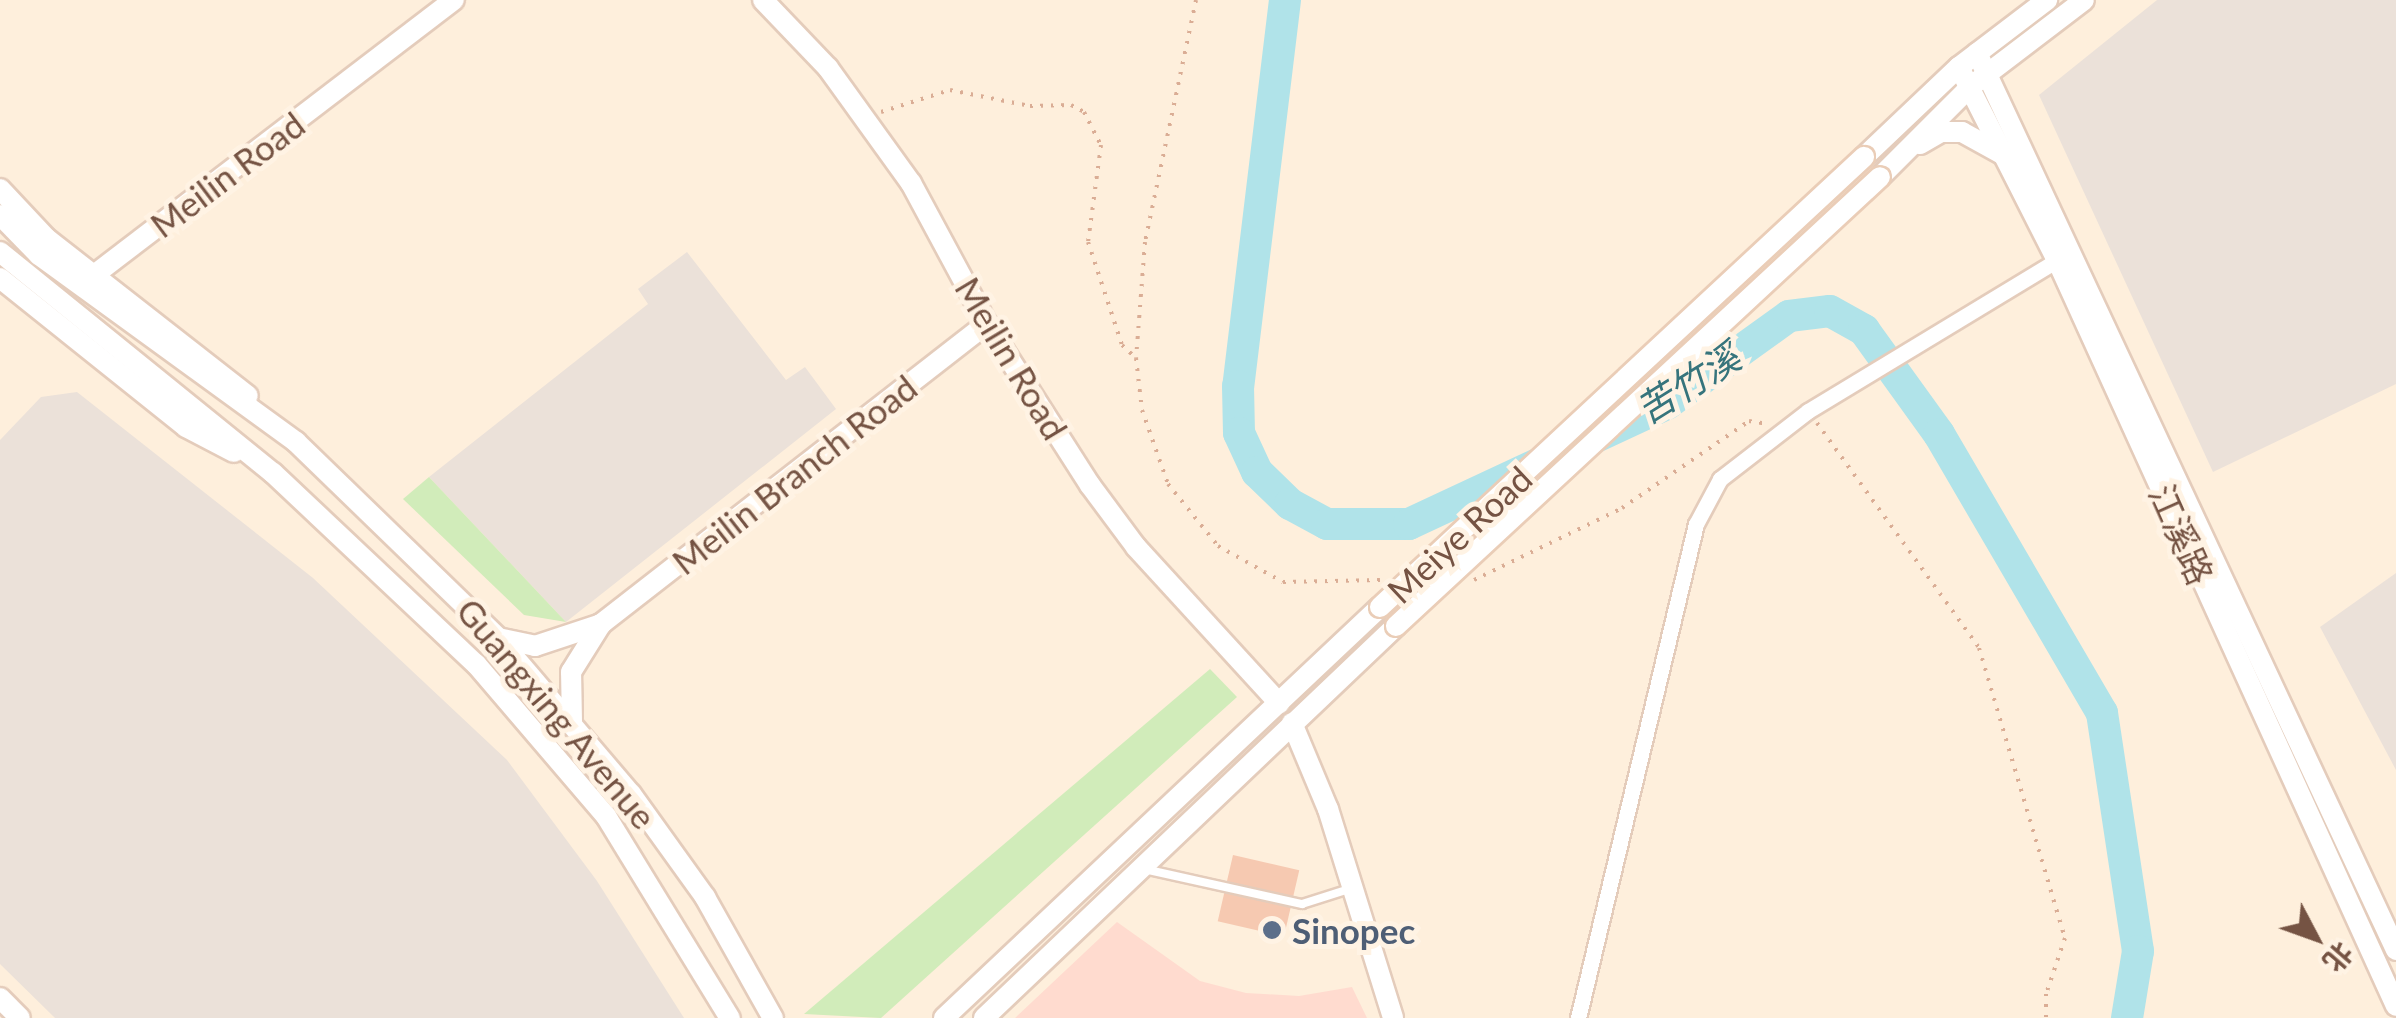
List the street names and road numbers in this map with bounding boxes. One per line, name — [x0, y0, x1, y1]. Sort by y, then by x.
street label: Meilin Road — [142, 103, 312, 245]
street label: Meilin Road — [947, 269, 1077, 447]
street label: Meilin Branch Road — [663, 366, 925, 582]
street label: Meiye Road — [1378, 457, 1540, 611]
street label: 江溪路 — [2141, 477, 2223, 591]
street label: Guangxing Avenue — [448, 589, 666, 837]

